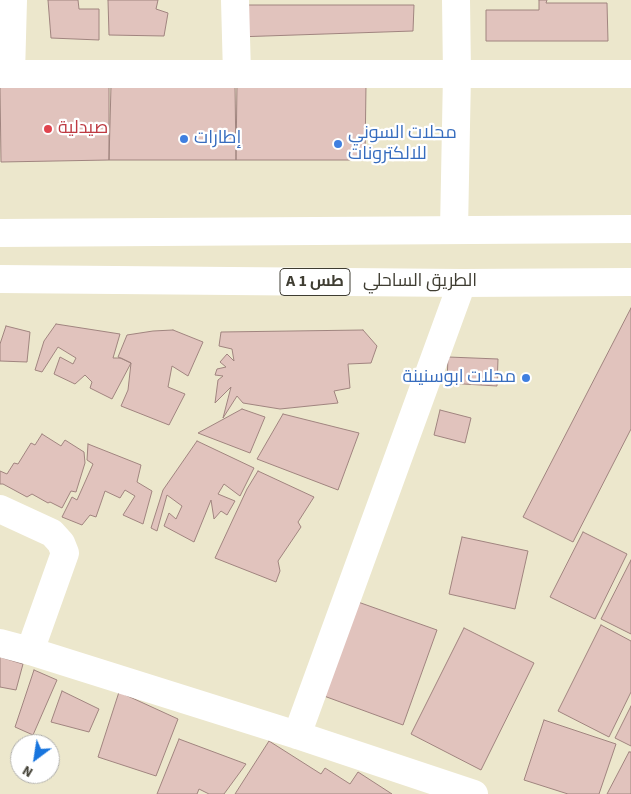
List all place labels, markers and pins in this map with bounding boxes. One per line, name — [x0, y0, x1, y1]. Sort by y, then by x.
place label: صيدلية — [58, 118, 108, 140]
marker: صيدلية — [42, 123, 54, 135]
place label: محلات السوني للالكترونات — [348, 123, 457, 166]
place label: إطارات — [194, 128, 241, 150]
marker: إطارات — [178, 133, 190, 145]
marker: محلات السوني للالكترونات — [332, 138, 344, 150]
place label: محلات ابوسنينة — [402, 367, 516, 389]
marker: محلات ابوسنينة — [520, 372, 532, 384]

